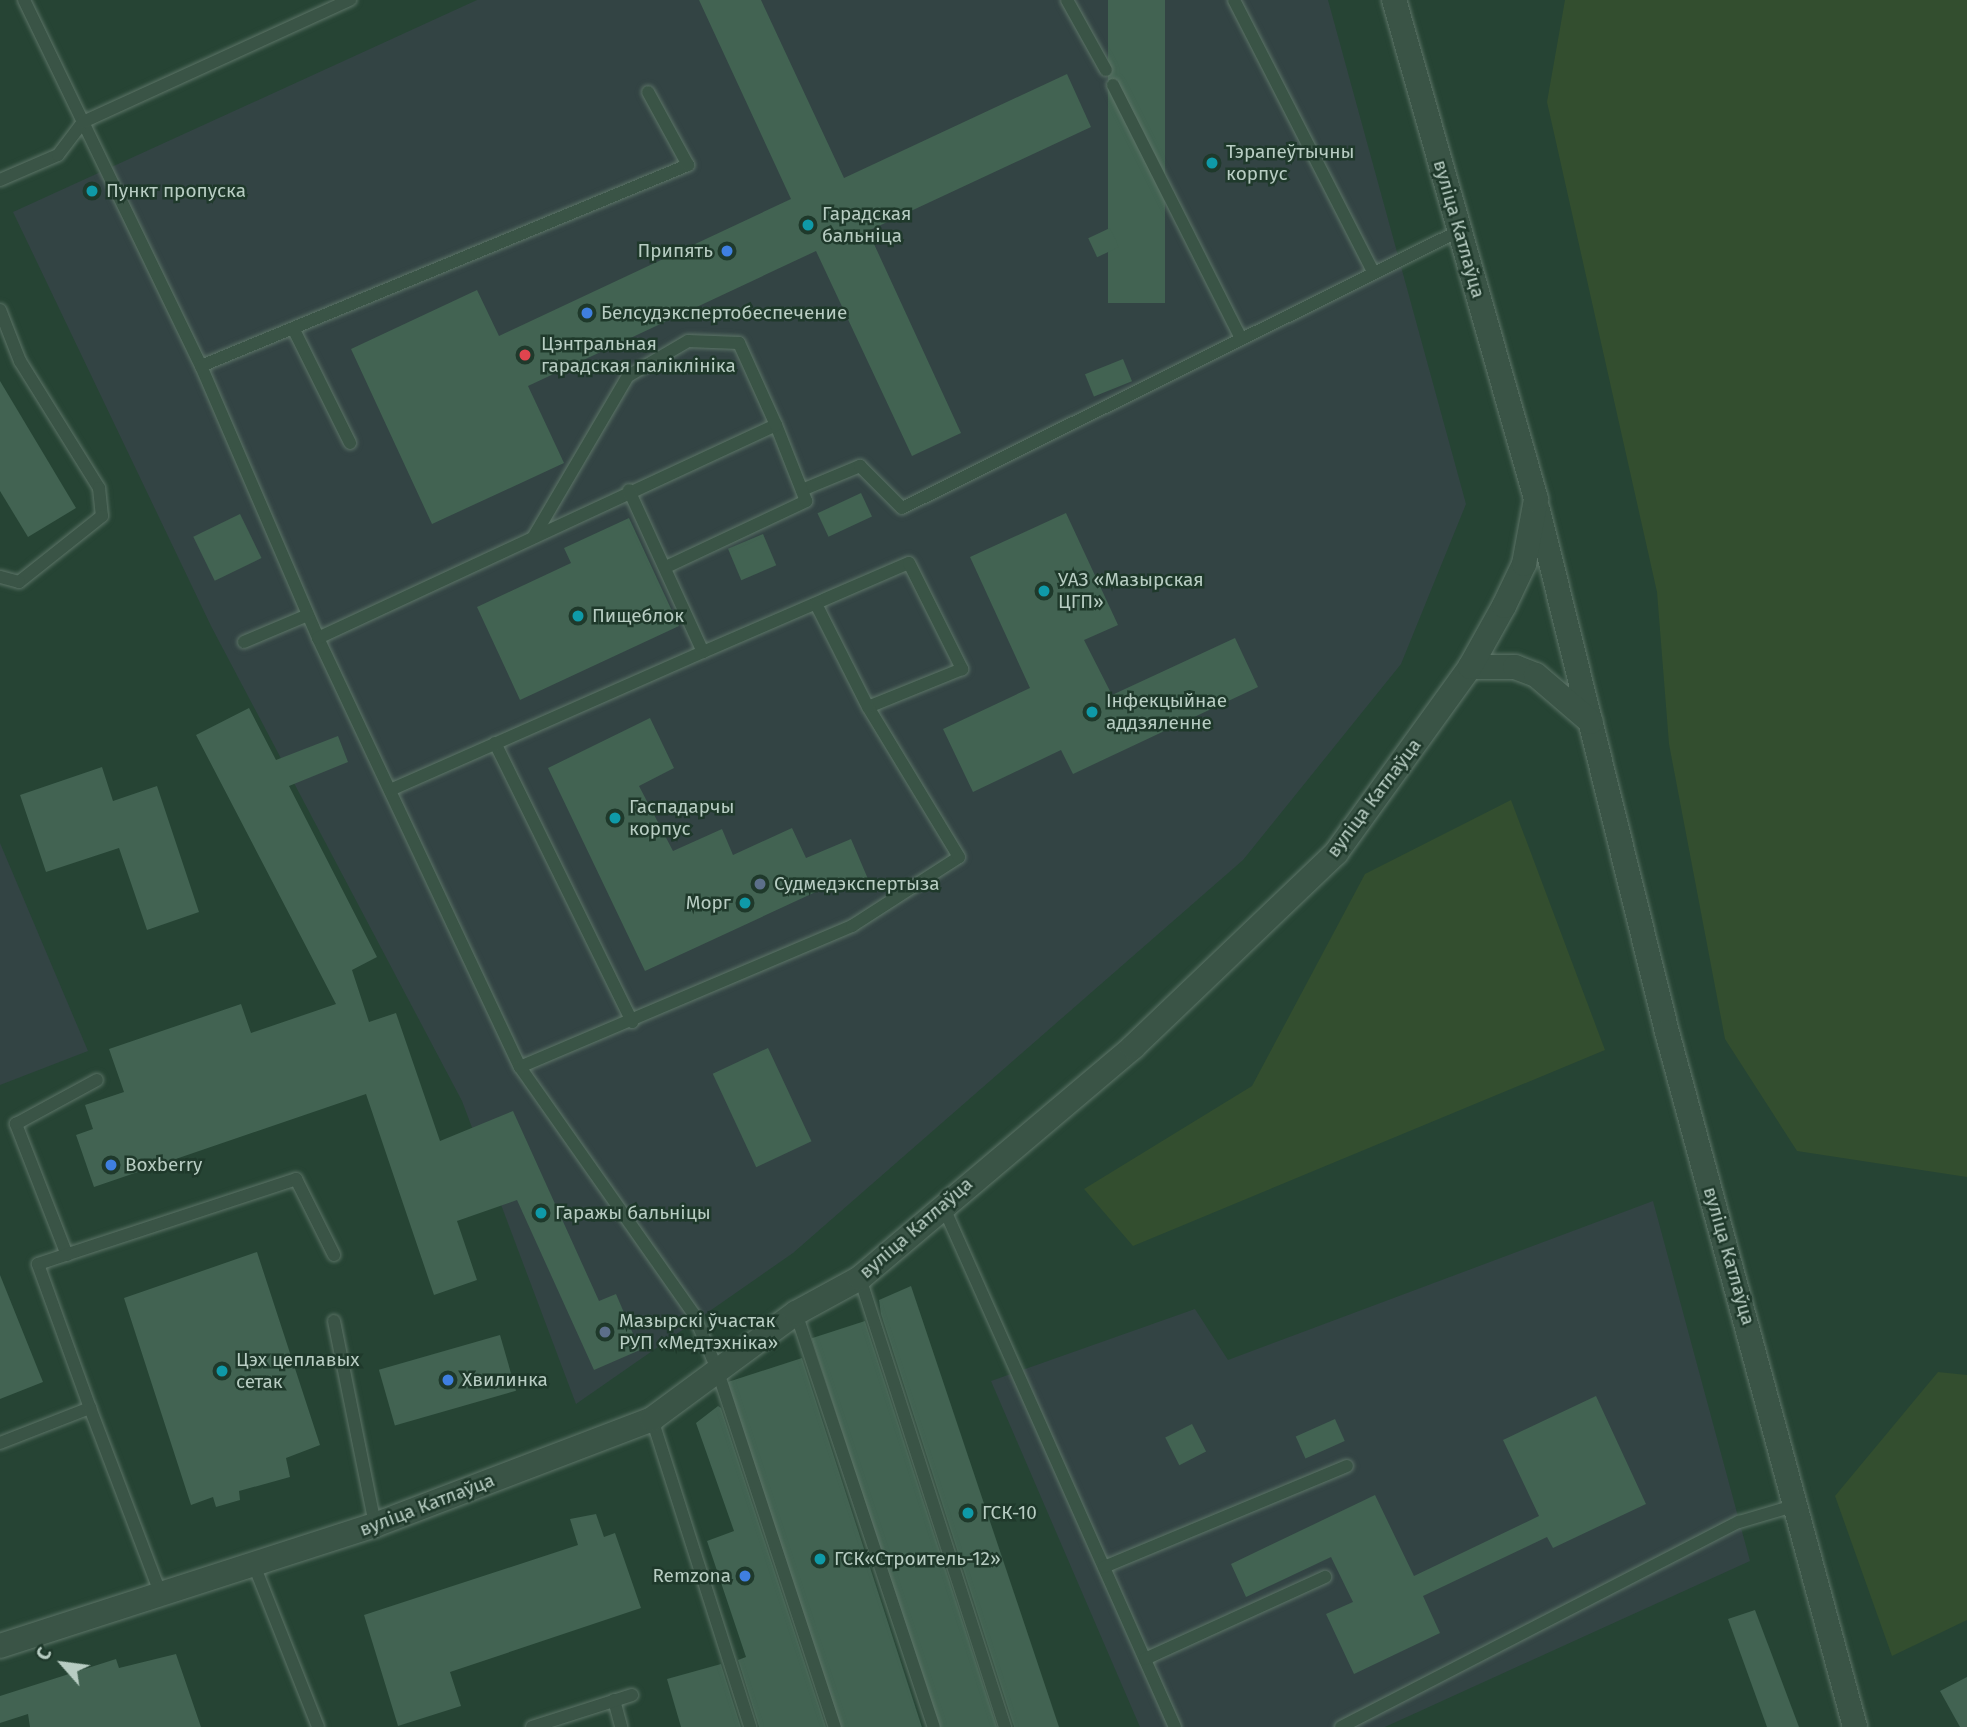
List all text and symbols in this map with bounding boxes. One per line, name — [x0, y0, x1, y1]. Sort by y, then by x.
place label: Тэрапеўтычны корпус — [1226, 141, 1354, 185]
marker: Тэрапеўтычны корпус — [1204, 155, 1220, 171]
street label: вуліца Катлаўца — [1428, 157, 1490, 301]
place label: Пункт пропуска — [106, 180, 246, 202]
marker: Пункт пропуска — [84, 183, 100, 199]
place label: Гарадская бальніца — [822, 203, 912, 247]
marker: Гарадская бальніца — [800, 217, 816, 233]
place label: Припять — [637, 240, 713, 262]
marker: Припять — [719, 243, 735, 259]
place label: Белсудэкспертобеспечение — [601, 302, 847, 324]
marker: Белсудэкспертобеспечение — [579, 305, 595, 321]
place label: Цэнтральная гарадская паліклініка — [541, 333, 736, 377]
marker: Цэнтральная гарадская паліклініка — [515, 345, 535, 365]
place label: УАЗ «Мазырская ЦГП» — [1058, 569, 1204, 613]
marker: УАЗ «Мазырская ЦГП» — [1036, 583, 1052, 599]
place label: Пищеблок — [592, 605, 684, 627]
marker: Пищеблок — [570, 608, 586, 624]
place label: Інфекцыйнае аддзяленне — [1106, 690, 1227, 734]
marker: Інфекцыйнае аддзяленне — [1084, 704, 1100, 720]
street label: вуліца Катлаўца — [1322, 734, 1426, 862]
place label: Гаспадарчы корпус — [629, 796, 734, 840]
marker: Гаспадарчы корпус — [607, 810, 623, 826]
place label: Судмедэкспертыза — [774, 873, 940, 895]
marker: Судмедэкспертыза — [752, 876, 768, 892]
place label: Морг — [686, 892, 731, 914]
marker: Морг — [737, 895, 753, 911]
place label: Boxberry — [125, 1154, 202, 1176]
marker: Boxberry — [103, 1157, 119, 1173]
street label: вуліца Катлаўца — [855, 1173, 977, 1283]
street label: вуліца Катлаўца — [1698, 1184, 1760, 1328]
place label: Гаражы бальніцы — [555, 1202, 711, 1224]
marker: Гаражы бальніцы — [533, 1205, 549, 1221]
place label: Мазырскі ўчастак РУП «Медтэхніка» — [619, 1310, 778, 1354]
marker: Мазырскі ўчастак РУП «Медтэхніка» — [597, 1324, 613, 1340]
place label: Цэх цеплавых сетак — [236, 1349, 360, 1393]
marker: Цэх цеплавых сетак — [214, 1363, 230, 1379]
place label: Хвилинка — [462, 1369, 548, 1391]
marker: Хвилинка — [440, 1372, 456, 1388]
street label: вуліца Катлаўца — [356, 1469, 498, 1541]
place label: ГСК-10 — [982, 1502, 1037, 1524]
marker: ГСК-10 — [960, 1505, 976, 1521]
place label: ГСК«Строитель-12» — [834, 1548, 1001, 1570]
marker: ГСК«Строитель-12» — [812, 1551, 828, 1567]
place label: Remzona — [652, 1565, 731, 1587]
marker: Remzona — [737, 1568, 753, 1584]
north arrow — [28, 1629, 98, 1699]
text: С — [31, 1644, 57, 1664]

